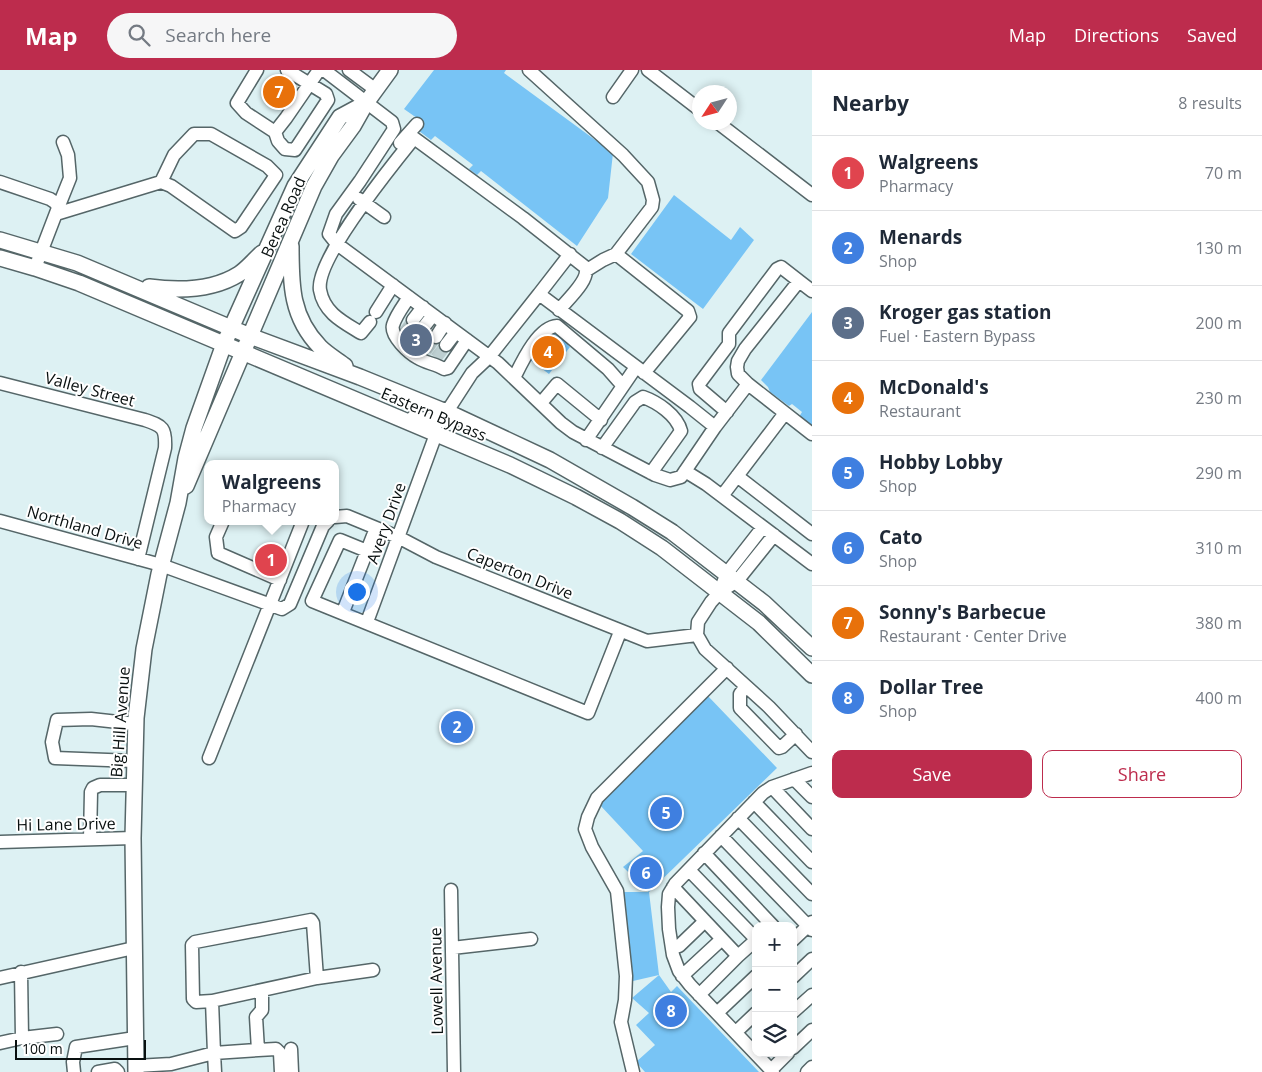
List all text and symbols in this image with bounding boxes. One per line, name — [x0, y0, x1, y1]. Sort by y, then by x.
search box — [107, 13, 457, 58]
text: Map — [25, 19, 77, 52]
icon: search — [125, 21, 153, 49]
text: Search here — [165, 22, 271, 48]
text: Map — [1009, 23, 1046, 47]
text: Directions — [1074, 23, 1159, 47]
text: Saved — [1187, 23, 1237, 47]
pin: 7 — [263, 73, 295, 111]
north arrow — [692, 85, 737, 130]
text: Nearby — [832, 89, 909, 117]
text: 8 results — [1178, 92, 1242, 114]
text: Walgreens — [879, 149, 978, 175]
text: 1 — [843, 162, 853, 184]
text: 70 m — [1205, 162, 1242, 184]
street label: Berea Road — [255, 173, 311, 261]
text: Pharmacy — [879, 175, 953, 197]
text: Menards — [879, 224, 962, 250]
text: 2 — [843, 237, 853, 259]
text: 130 m — [1196, 237, 1242, 259]
text: Shop — [879, 250, 917, 272]
text: Kroger gas station — [879, 299, 1052, 325]
text: 3 — [843, 312, 853, 334]
text: 200 m — [1196, 312, 1242, 334]
pin: 3 — [400, 321, 432, 359]
text: Fuel · Eastern Bypass — [879, 325, 1036, 347]
pin: 4 — [532, 333, 564, 371]
street label: Valley Street — [43, 366, 138, 412]
text: McDonald's — [879, 374, 989, 400]
street label: Eastern Bypass — [378, 382, 490, 446]
text: 4 — [843, 387, 853, 409]
text: 230 m — [1196, 387, 1242, 409]
text: Restaurant — [879, 400, 961, 422]
text: Hobby Lobby — [879, 449, 1002, 475]
popup — [204, 460, 339, 525]
text: 5 — [843, 462, 853, 484]
text: 290 m — [1196, 462, 1242, 484]
text: Walgreens — [222, 469, 321, 495]
text: Shop — [879, 475, 917, 497]
street label: Avery Drive — [361, 479, 411, 567]
text: Pharmacy — [222, 495, 296, 517]
street label: Northland Drive — [24, 500, 146, 554]
text: Cato — [879, 524, 923, 550]
text: 6 — [843, 537, 853, 559]
text: 310 m — [1196, 537, 1242, 559]
pin: 1 — [255, 541, 287, 579]
street label: Caperton Drive — [464, 542, 576, 604]
text: Shop — [879, 550, 917, 572]
your location — [344, 579, 370, 605]
text: Sonny's Barbecue — [879, 599, 1046, 625]
text: 7 — [843, 612, 853, 634]
text: 380 m — [1196, 612, 1242, 634]
text: Restaurant · Center Drive — [879, 625, 1067, 647]
street label: Big Hill Avenue — [105, 666, 135, 778]
text: Dollar Tree — [879, 674, 984, 700]
text: 8 — [843, 687, 853, 709]
text: 400 m — [1196, 687, 1242, 709]
text: Shop — [879, 700, 917, 722]
pin: 2 — [441, 708, 473, 746]
button: Save — [832, 750, 1032, 798]
button: Share — [1042, 750, 1242, 798]
pin: 5 — [650, 794, 682, 832]
street label: Hi Lane Drive — [16, 812, 116, 836]
pin: 6 — [630, 854, 662, 892]
map controls — [752, 922, 797, 1057]
button: + — [752, 922, 797, 967]
street label: Lowell Avenue — [424, 927, 448, 1035]
button: − — [752, 967, 797, 1012]
pin: 8 — [655, 992, 687, 1030]
button: layers — [752, 1012, 797, 1057]
scale bar — [15, 1037, 146, 1060]
text: 100 m — [22, 1039, 63, 1058]

